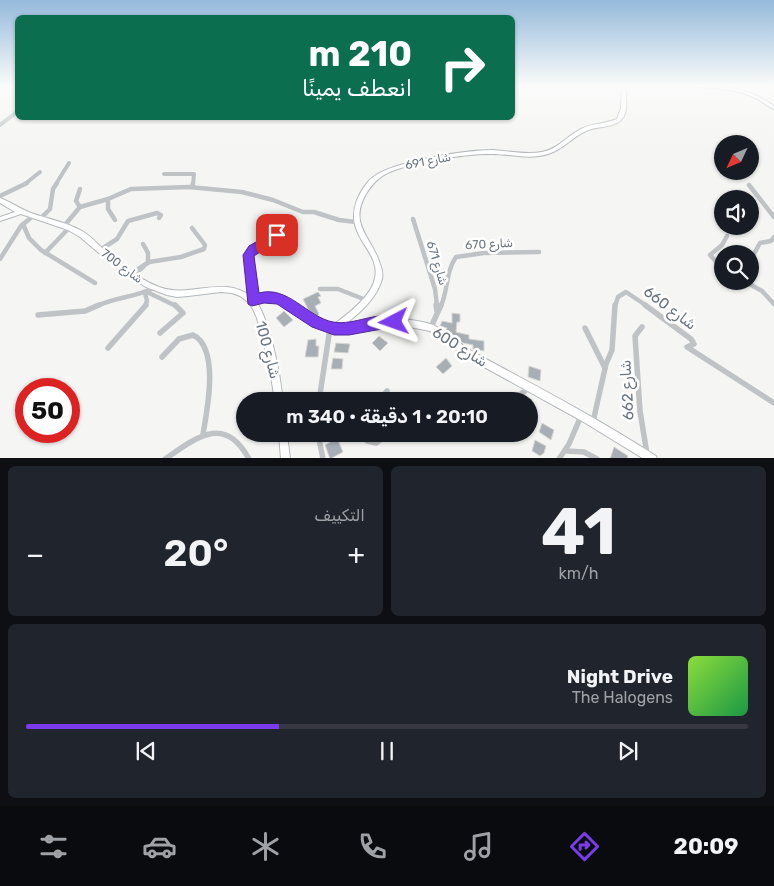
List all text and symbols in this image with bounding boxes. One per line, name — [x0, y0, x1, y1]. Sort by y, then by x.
text: 210 m — [309, 33, 412, 75]
icon: right — [430, 35, 495, 100]
text: انعطف يمينًا — [302, 75, 412, 102]
north arrow — [714, 135, 759, 180]
map controls — [714, 135, 759, 290]
street label: شارع 691 — [404, 150, 453, 174]
button: sound — [714, 190, 759, 235]
pin — [256, 214, 298, 256]
icon: arrive — [263, 221, 291, 249]
street label: شارع 670 — [465, 236, 513, 254]
street label: شارع 671 — [422, 239, 450, 287]
button: search — [714, 245, 759, 290]
street label: شارع 700 — [97, 246, 146, 288]
street label: شارع 660 — [639, 282, 700, 335]
position arrow — [367, 295, 419, 347]
street label: شارع 100 — [250, 319, 284, 381]
street label: شارع 600 — [428, 323, 491, 373]
street label: شارع 662 — [616, 359, 640, 421]
speed limit sign: 50 — [15, 378, 80, 443]
text: 20:10 · 1 دقيقة · 340 m — [286, 405, 488, 428]
text: 41 — [541, 493, 616, 570]
text: التكييف — [314, 506, 365, 525]
text: 20° — [163, 530, 228, 576]
text: − — [26, 538, 44, 571]
text: + — [348, 538, 365, 571]
text: km/h — [559, 564, 598, 583]
text: Night Drive — [567, 665, 673, 688]
text: The Halogens — [572, 688, 673, 707]
icon: previous — [132, 737, 160, 765]
icon: pause — [373, 737, 401, 765]
icon: next — [614, 737, 642, 765]
icon: filters — [36, 829, 71, 864]
icon: car — [142, 829, 177, 864]
icon: climate — [248, 829, 283, 864]
icon: phone — [355, 829, 390, 864]
icon: music — [461, 829, 496, 864]
icon: directions — [567, 829, 602, 864]
text: 20:09 — [674, 833, 738, 860]

